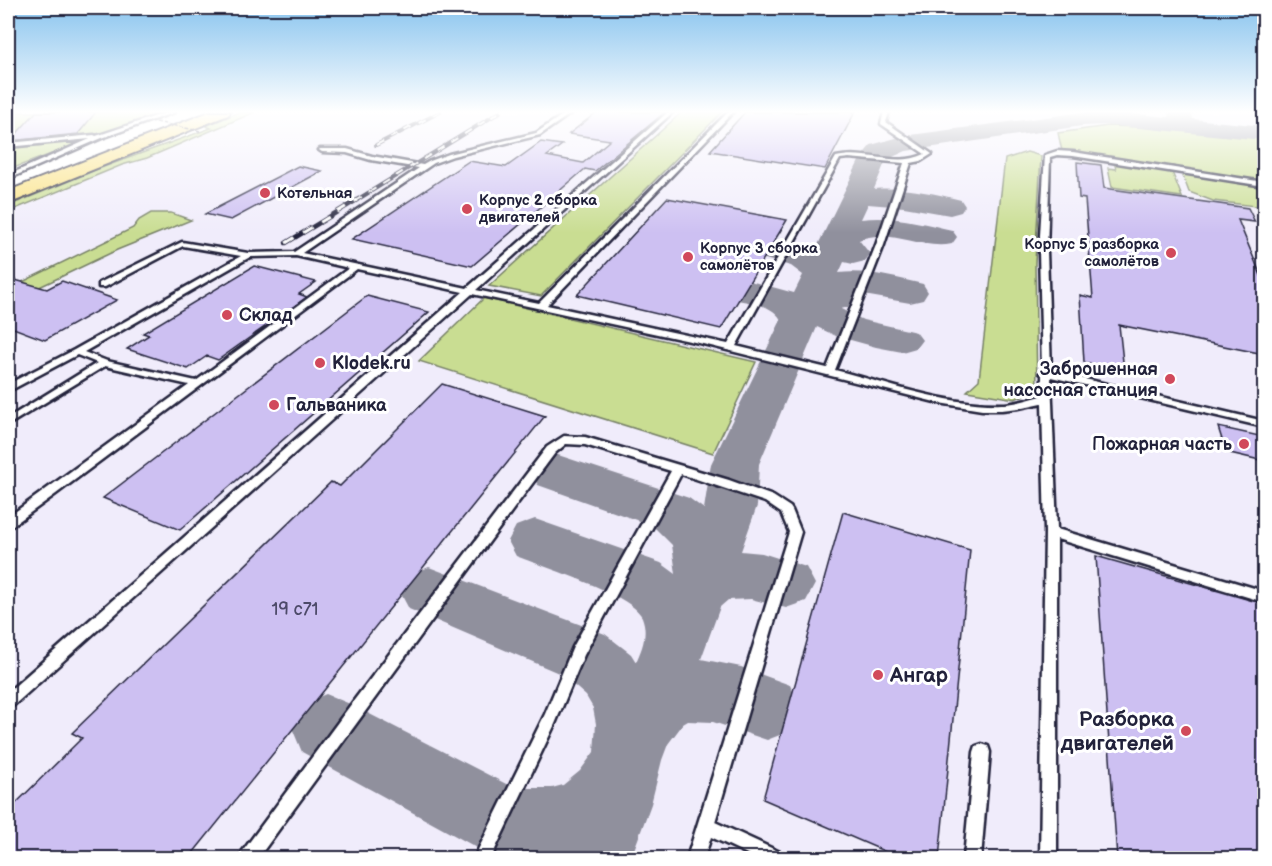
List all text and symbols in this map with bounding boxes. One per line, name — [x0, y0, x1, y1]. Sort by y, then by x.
place label: Котельная — [277, 184, 352, 203]
marker: Котельная — [258, 186, 272, 200]
place label: Корпус 2 сборка двигателей — [478, 191, 597, 227]
marker: Корпус 2 сборка двигателей — [460, 202, 474, 216]
place label: Корпус 5 разборка самолётов — [1024, 235, 1159, 271]
place label: Корпус 3 сборка самолётов — [700, 239, 818, 275]
marker: Корпус 5 разборка самолётов — [1164, 246, 1178, 260]
marker: Корпус 3 сборка самолётов — [681, 250, 695, 264]
place label: Склад — [239, 305, 293, 326]
marker: Склад — [220, 308, 234, 322]
place label: Klodek.ru — [332, 353, 411, 374]
marker: Klodek.ru — [313, 356, 327, 370]
place label: Заброшенная насосная станция — [1003, 359, 1158, 401]
marker: Заброшенная насосная станция — [1163, 372, 1177, 386]
place label: Гальваника — [286, 395, 387, 416]
marker: Гальваника — [267, 398, 281, 412]
place label: Пожарная часть — [1092, 434, 1233, 455]
marker: Пожарная часть — [1237, 437, 1251, 451]
house number: 19 с71 — [272, 599, 318, 620]
place label: Ангар — [889, 663, 948, 688]
marker: Ангар — [871, 668, 885, 682]
place label: Разборка двигателей — [1060, 707, 1175, 756]
marker: Разборка двигателей — [1179, 724, 1193, 738]

